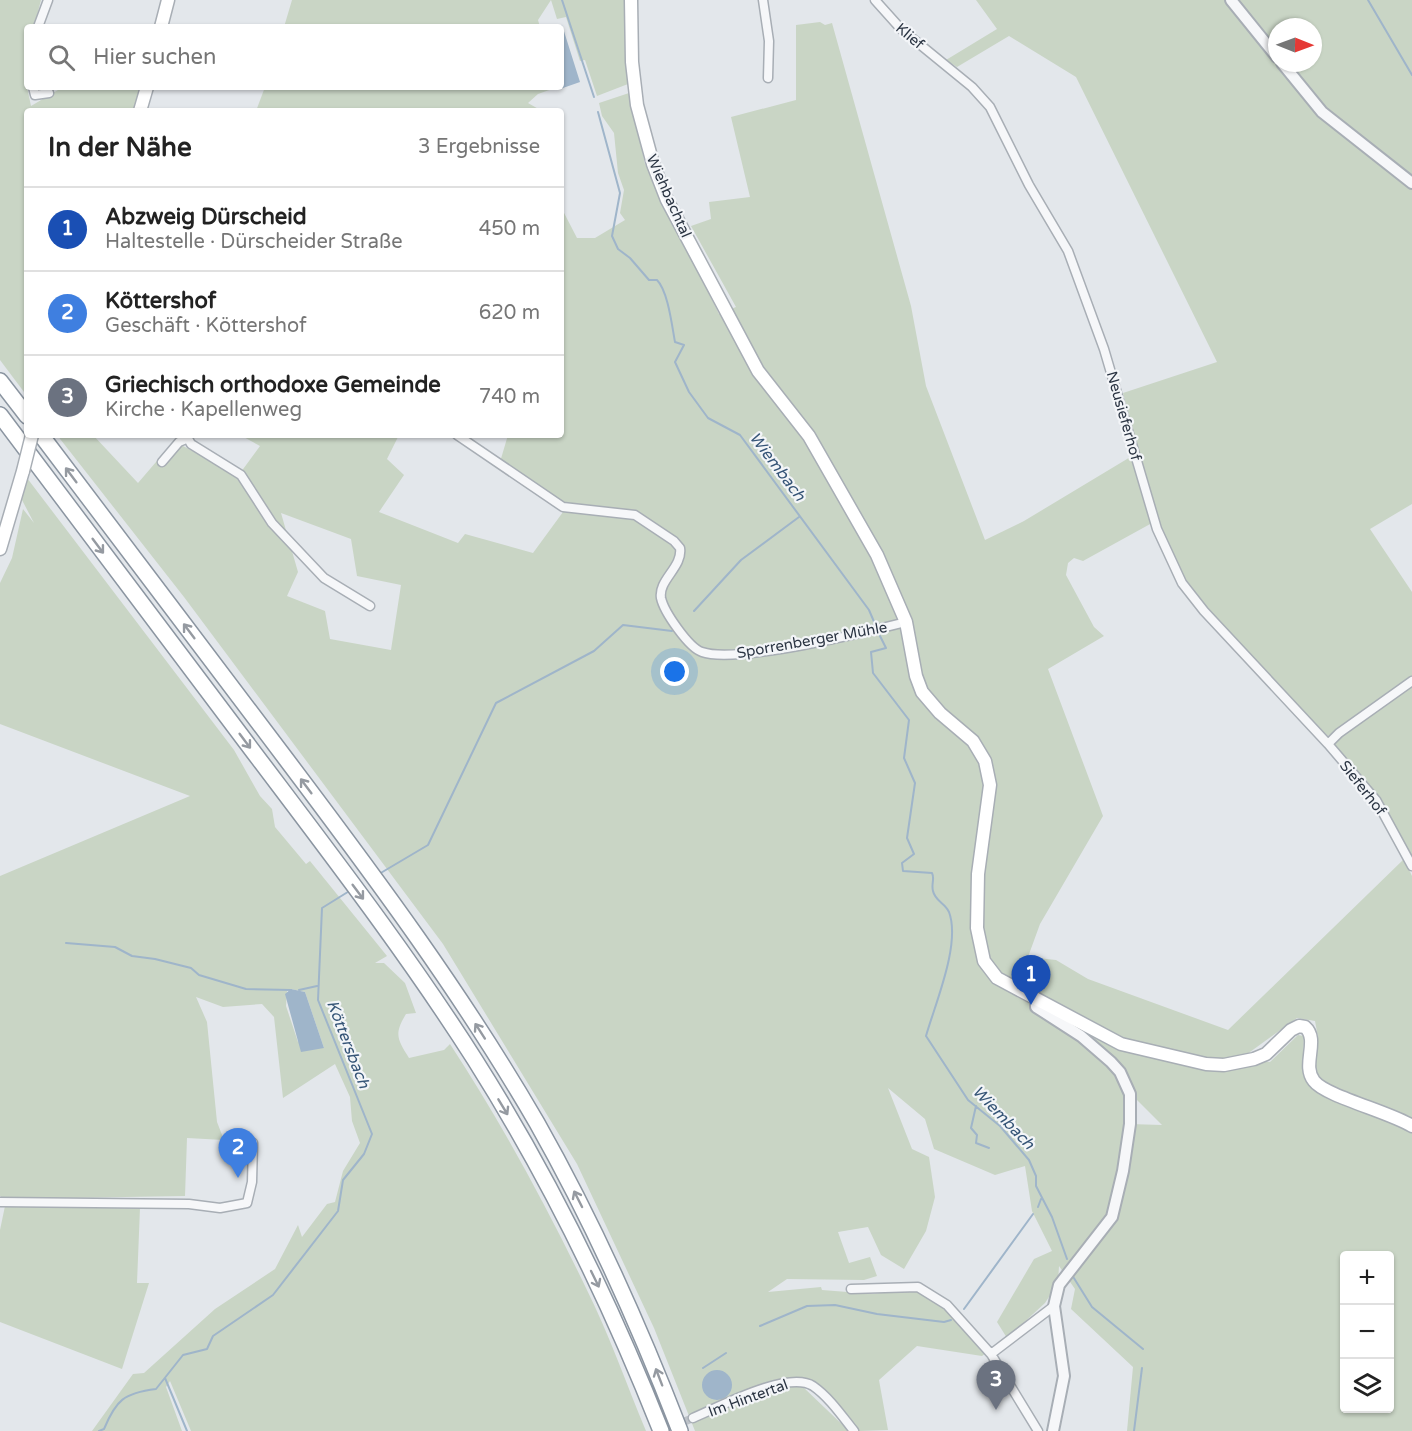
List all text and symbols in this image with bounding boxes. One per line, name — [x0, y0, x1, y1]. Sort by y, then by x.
north arrow — [1268, 18, 1322, 72]
street label: Klief — [892, 19, 928, 53]
search box — [24, 24, 564, 90]
icon: search — [45, 41, 78, 74]
text: Hier suchen — [93, 44, 216, 70]
text: In der Nähe — [48, 132, 192, 163]
text: 3 Ergebnisse — [418, 135, 540, 159]
street label: Wiehbachtal — [643, 152, 695, 240]
text: Abzweig Dürscheid — [105, 204, 307, 230]
text: 1 — [61, 217, 74, 241]
text: 450 m — [479, 217, 540, 241]
text: Haltestelle · Dürscheider Straße — [105, 230, 403, 254]
text: Köttershof — [105, 288, 216, 314]
text: 2 — [61, 301, 74, 325]
text: 620 m — [479, 301, 540, 325]
text: Geschäft · Köttershof — [105, 314, 307, 338]
street label: Neusieferhof — [1103, 369, 1145, 463]
text: Griechisch orthodoxe Gemeinde — [105, 372, 441, 398]
text: 3 — [61, 385, 74, 409]
text: 740 m — [479, 385, 540, 409]
text: Kirche · Kapellenweg — [105, 398, 302, 422]
water label: Wiembach — [745, 428, 810, 506]
one-way arrow — [65, 467, 78, 483]
one-way arrow — [92, 537, 105, 553]
street label: Sporrenberger Mühle — [735, 618, 889, 662]
one-way arrow — [183, 623, 195, 639]
your location — [660, 657, 689, 686]
one-way arrow — [239, 733, 252, 749]
street label: Sieferhof — [1336, 757, 1390, 819]
one-way arrow — [300, 779, 313, 795]
one-way arrow — [352, 884, 365, 900]
pin: 1 — [1012, 956, 1050, 1005]
water label: Köttersbach — [322, 997, 374, 1092]
one-way arrow — [473, 1023, 485, 1040]
water label: Wiembach — [968, 1082, 1040, 1155]
one-way arrow — [498, 1098, 510, 1115]
pin: 2 — [218, 1128, 258, 1178]
one-way arrow — [572, 1191, 583, 1209]
map controls — [1340, 1251, 1394, 1413]
button: + — [1340, 1251, 1394, 1305]
one-way arrow — [590, 1269, 601, 1287]
button: − — [1340, 1305, 1394, 1359]
button: layers — [1340, 1359, 1394, 1413]
pin: 3 — [976, 1360, 1016, 1410]
one-way arrow — [653, 1368, 664, 1386]
street label: Im Hintertal — [706, 1375, 790, 1421]

